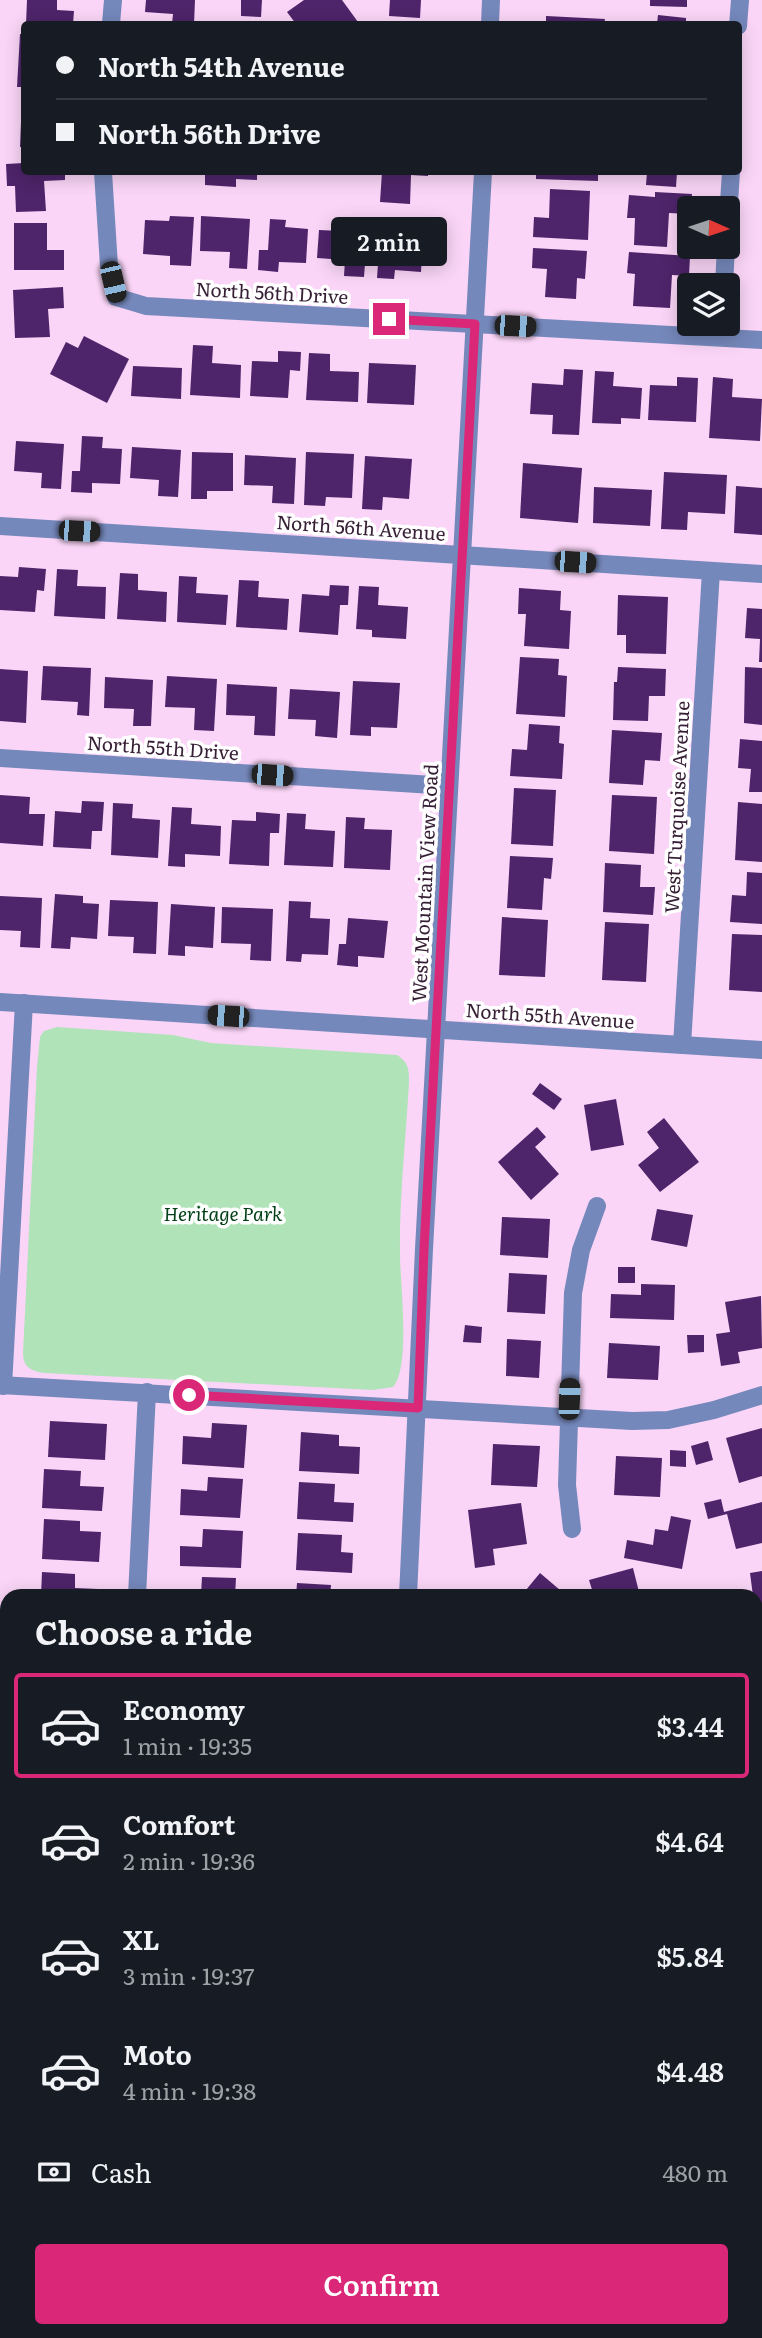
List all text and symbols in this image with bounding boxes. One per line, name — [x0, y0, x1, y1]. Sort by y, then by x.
text: North 54th Avenue — [98, 46, 345, 85]
text: North 56th Drive — [98, 113, 321, 152]
north arrow — [677, 196, 740, 259]
map controls — [677, 196, 740, 336]
callout: 2 min — [331, 218, 447, 266]
text: 2 min — [357, 224, 421, 258]
car — [99, 259, 128, 305]
button: layers — [677, 273, 740, 336]
street label: North 56th Drive — [195, 274, 349, 310]
route end — [373, 303, 405, 335]
car — [494, 314, 537, 338]
street label: North 56th Avenue — [275, 507, 447, 547]
car — [58, 519, 101, 543]
car — [554, 550, 597, 574]
street label: West Turquoise Avenue — [656, 700, 696, 914]
street label: North 55th Drive — [86, 728, 240, 766]
car — [251, 763, 294, 787]
street label: West Mountain View Road — [404, 763, 444, 1003]
street label: North 55th Avenue — [465, 995, 635, 1035]
car — [207, 1004, 250, 1028]
park label: Heritage Park — [164, 1199, 283, 1227]
car — [558, 1378, 581, 1420]
route start — [173, 1379, 205, 1411]
text: Choose a ride — [35, 1607, 252, 1655]
text: Economy — [123, 1689, 245, 1728]
icon: car — [39, 1694, 102, 1757]
text: $3.44 — [657, 1706, 724, 1745]
text: 1 min · 19:35 — [123, 1728, 252, 1762]
text: Comfort — [123, 1804, 235, 1843]
icon: car — [39, 1809, 102, 1872]
text: $4.64 — [655, 1821, 724, 1860]
text: 2 min · 19:36 — [123, 1843, 255, 1877]
text: XL — [123, 1919, 160, 1958]
icon: car — [39, 1924, 102, 1987]
text: $5.84 — [657, 1936, 724, 1975]
text: 3 min · 19:37 — [123, 1958, 254, 1992]
text: Moto — [123, 2034, 192, 2073]
icon: car — [39, 2039, 102, 2102]
text: $4.48 — [656, 2051, 724, 2090]
text: 4 min · 19:38 — [123, 2073, 256, 2107]
text: Cash — [91, 2152, 152, 2191]
icon: cash — [35, 2153, 73, 2191]
text: 480 m — [662, 2155, 728, 2189]
button: Confirm — [35, 2244, 728, 2324]

